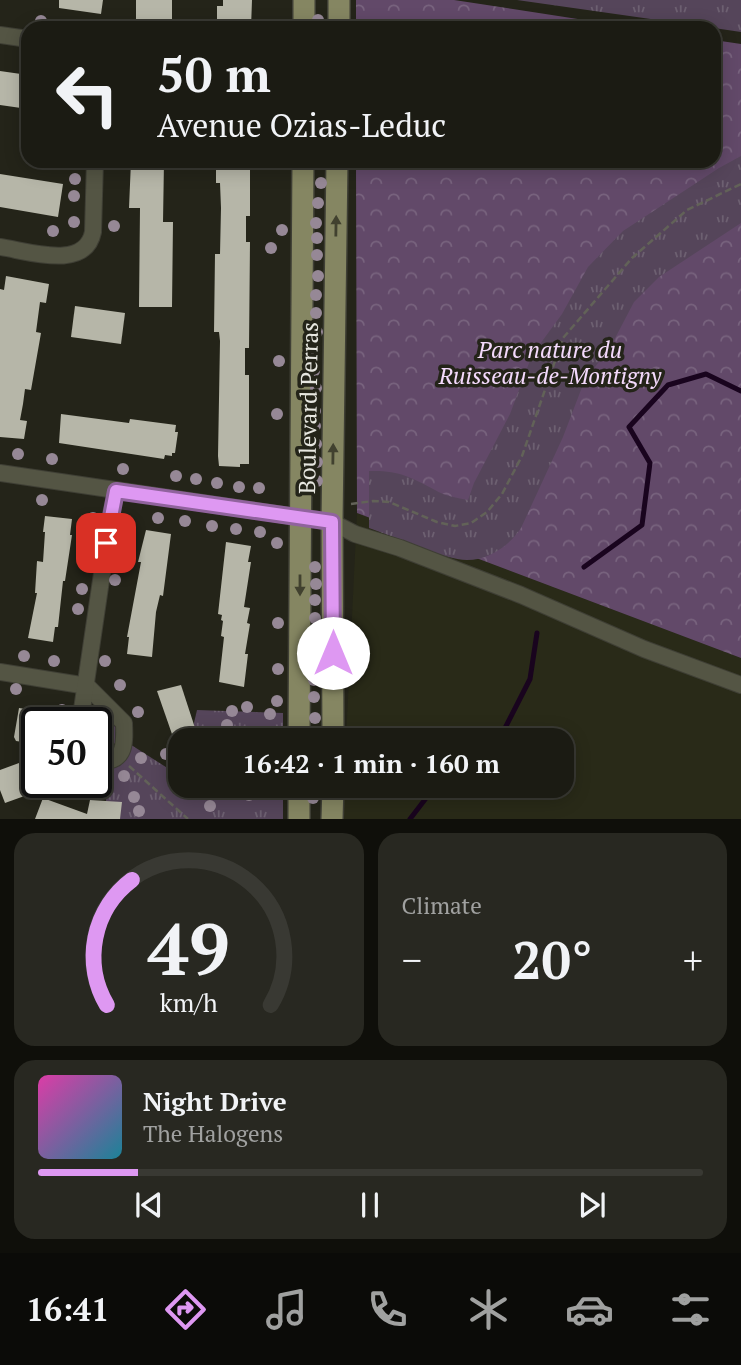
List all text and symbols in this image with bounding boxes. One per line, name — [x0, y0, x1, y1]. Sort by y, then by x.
text: 50 m — [157, 41, 271, 106]
icon: left — [42, 49, 133, 140]
text: Avenue Ozias-Leduc — [157, 104, 446, 146]
one-way arrow — [330, 215, 342, 237]
street label: Boulevard Perras — [291, 322, 325, 494]
park label: Parc nature du Ruisseau-de-Montigny — [438, 334, 662, 391]
one-way arrow — [327, 442, 339, 464]
pin — [76, 513, 136, 573]
icon: arrive — [87, 524, 125, 562]
one-way arrow — [294, 574, 306, 596]
position arrow — [296, 616, 370, 690]
speed limit sign: 50 — [21, 707, 112, 798]
text: 16:42 · 1 min · 160 m — [242, 746, 500, 780]
text: Climate — [402, 890, 482, 921]
text: 49 — [148, 900, 230, 997]
text: 20° — [512, 925, 592, 994]
text: − — [402, 935, 422, 985]
text: + — [683, 935, 703, 985]
text: km/h — [160, 986, 218, 1019]
text: Night Drive — [143, 1084, 287, 1118]
text: The Halogens — [143, 1118, 283, 1149]
icon: previous — [130, 1186, 168, 1224]
icon: pause — [351, 1186, 389, 1224]
icon: next — [573, 1186, 611, 1224]
icon: directions — [161, 1285, 210, 1334]
icon: music — [262, 1285, 311, 1334]
icon: phone — [363, 1285, 412, 1334]
icon: climate — [464, 1285, 513, 1334]
icon: car — [565, 1285, 614, 1334]
icon: filters — [666, 1285, 715, 1334]
text: 16:41 — [26, 1288, 109, 1330]

